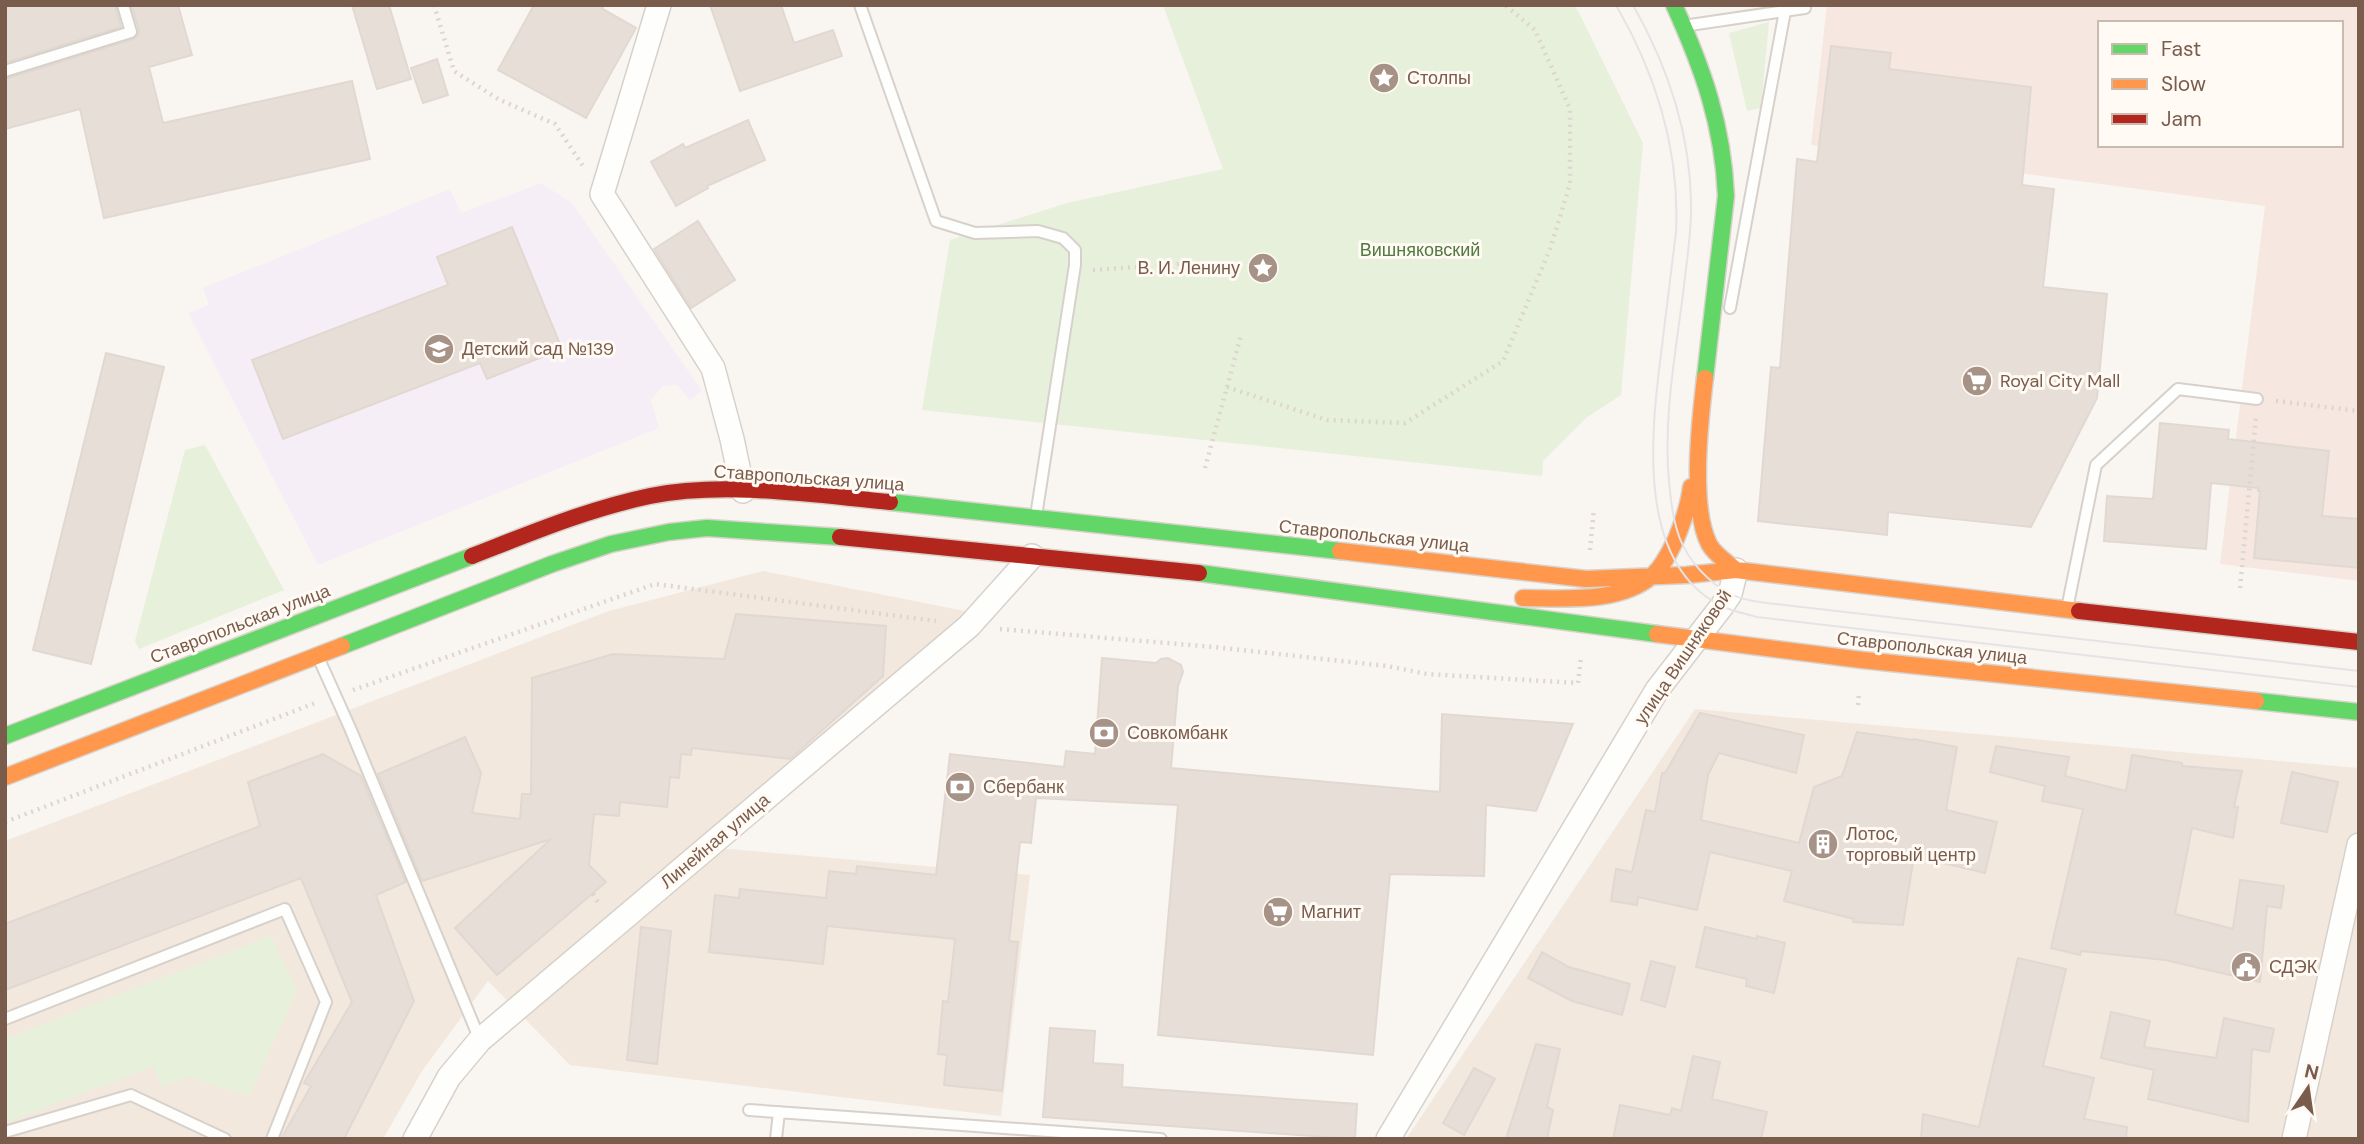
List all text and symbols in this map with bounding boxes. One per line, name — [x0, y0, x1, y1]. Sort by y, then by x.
legend — [2098, 21, 2343, 147]
text: Fast — [2161, 35, 2201, 63]
place icon: Столпы — [1367, 61, 1401, 95]
place label: Столпы — [1407, 66, 1471, 90]
text: Slow — [2161, 70, 2206, 98]
text: Jam — [2161, 105, 2202, 133]
park label: Вишняковский — [1360, 238, 1480, 262]
place icon: В. И. Ленину — [1246, 251, 1280, 285]
place label: В. И. Ленину — [1138, 256, 1240, 280]
school or university icon: Детский сад №139 — [422, 332, 456, 366]
place label: Детский сад №139 — [462, 337, 614, 361]
supermarket icon: Royal City Mall — [1960, 364, 1994, 398]
place label: Royal City Mall — [2000, 369, 2120, 393]
street label: Ставропольская улица — [713, 459, 906, 497]
street label: Ставропольская улица — [1278, 514, 1471, 558]
street label: Ставропольская улица — [146, 578, 334, 669]
street label: улица Вишняковой — [1629, 585, 1737, 729]
street label: Ставропольская улица — [1836, 626, 2029, 670]
bank icon: Совкомбанк — [1087, 716, 1121, 750]
place label: Совкомбанк — [1127, 721, 1228, 745]
bank icon: Сбербанк — [943, 770, 977, 804]
place label: Сбербанк — [983, 775, 1064, 799]
street label: Линейная улица — [655, 788, 776, 894]
place label: Лотос, торговый центр — [1846, 822, 1976, 867]
building icon: Лотос, торговый центр — [1806, 827, 1840, 861]
supermarket icon: Магнит — [1261, 895, 1295, 929]
place label: Магнит — [1301, 900, 1361, 924]
public building icon: СДЭК — [2229, 950, 2263, 984]
place label: СДЭК — [2269, 955, 2318, 979]
north arrow — [2273, 1053, 2343, 1123]
text: N — [2302, 1058, 2321, 1086]

